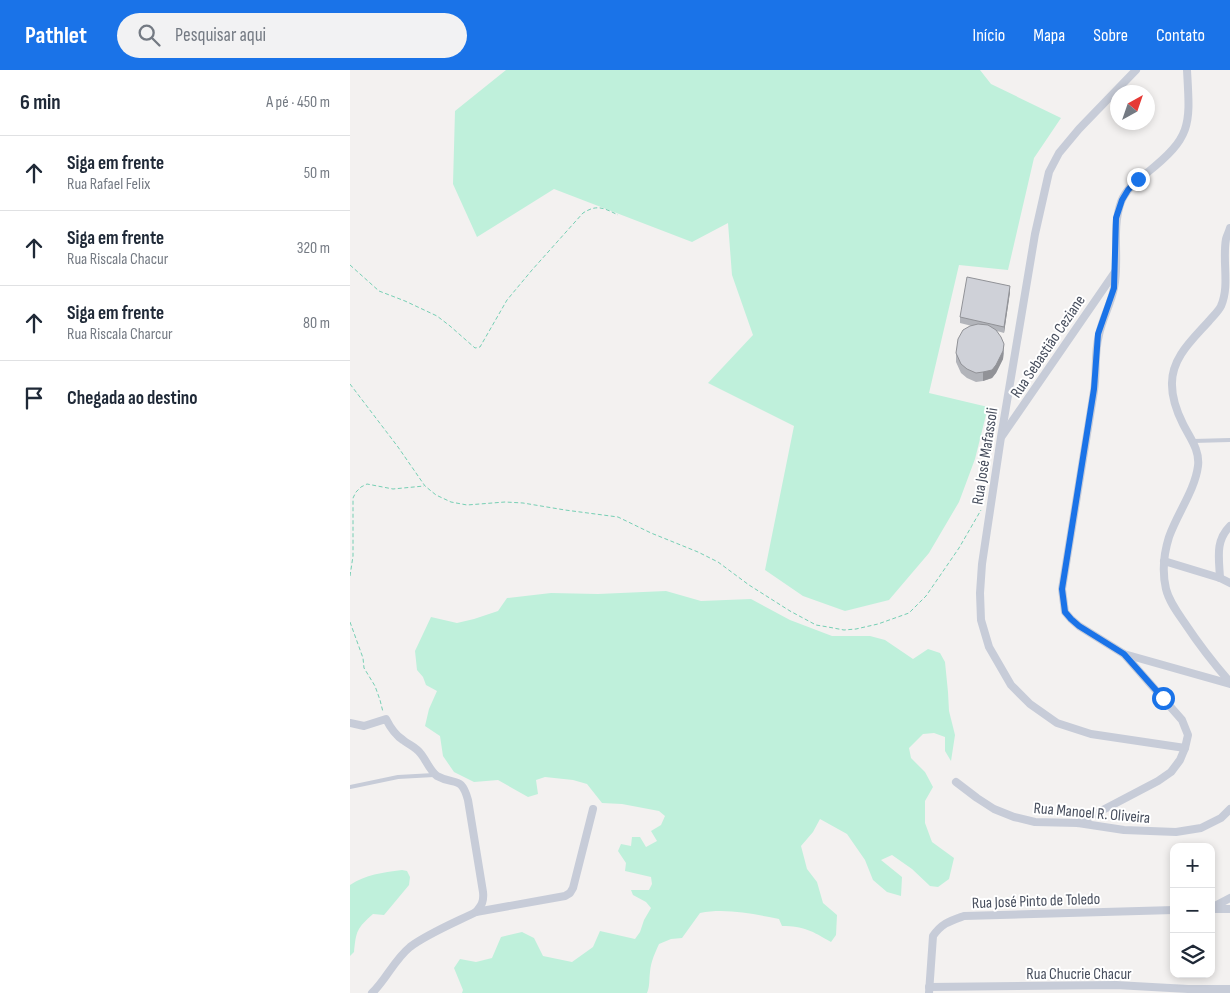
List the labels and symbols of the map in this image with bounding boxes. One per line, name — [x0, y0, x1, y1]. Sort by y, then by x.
north arrow — [1110, 85, 1155, 130]
route end — [1127, 168, 1150, 191]
street label: Rua Sebastião Ceziane — [1007, 292, 1090, 402]
street label: Rua José Mafassoli — [968, 406, 1003, 506]
route start — [1152, 687, 1175, 710]
street label: Rua Manoel R. Oliveira — [1033, 799, 1151, 828]
street label: Rua José Pinto de Toledo — [972, 890, 1101, 913]
street label: Rua Chucrie Chacur — [1026, 965, 1132, 984]

